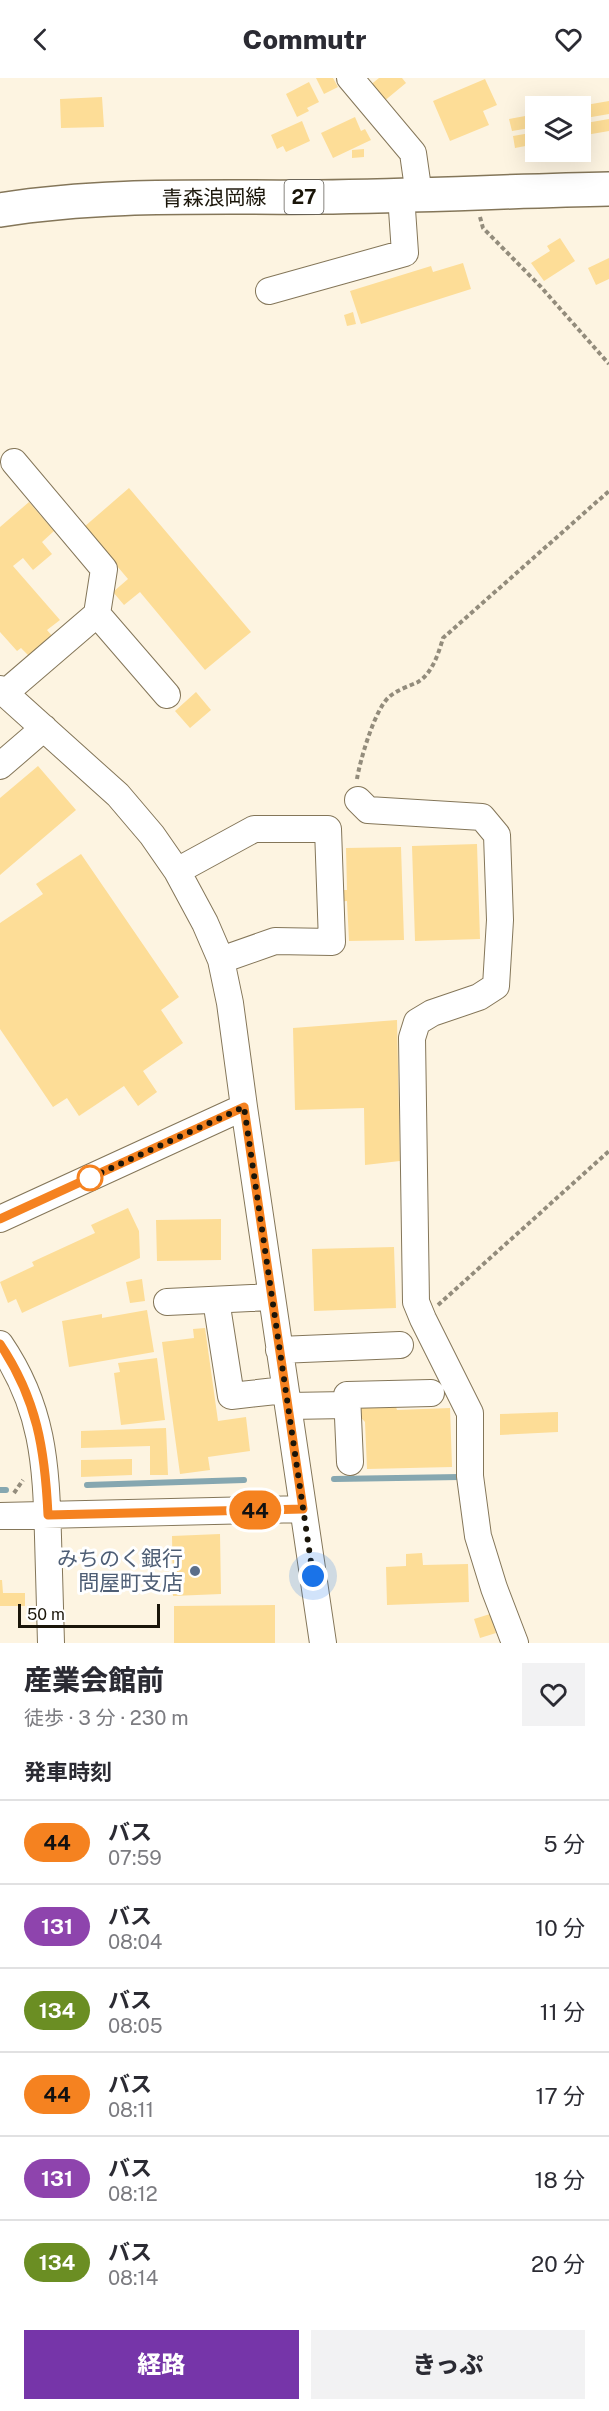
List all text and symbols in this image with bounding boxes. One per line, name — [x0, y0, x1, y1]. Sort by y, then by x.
icon: back — [24, 23, 57, 56]
text: Commutr — [243, 23, 366, 55]
icon: heart — [552, 23, 585, 56]
map controls — [525, 96, 591, 162]
button: layers — [525, 96, 591, 162]
road number: 27 — [284, 180, 324, 214]
street label: 青森浪岡線 — [161, 184, 267, 211]
unlabelled marker — [77, 1165, 103, 1191]
line badge: 44 — [228, 1490, 282, 1530]
text: 44 — [241, 1498, 269, 1523]
place label: みちのく銀行 問屋町支店 — [57, 1546, 183, 1595]
your location — [298, 1561, 328, 1591]
marker: みちのく銀行 問屋町支店 — [188, 1564, 202, 1578]
scale bar — [18, 1601, 160, 1628]
text: 50 m — [27, 1605, 65, 1624]
text: 産業会館前 — [24, 1663, 164, 1696]
button: heart — [522, 1663, 585, 1726]
text: 徒歩 · 3 分 · 230 m — [24, 1706, 189, 1730]
text: 発車時刻 — [24, 1759, 112, 1785]
text: バス — [108, 1819, 152, 1845]
text: 44 — [43, 1830, 71, 1855]
text: 5 分 — [544, 1831, 585, 1857]
text: 07:59 — [108, 1846, 162, 1870]
text: バス — [108, 1903, 152, 1929]
text: 131 — [41, 1914, 73, 1939]
text: 10 分 — [535, 1915, 585, 1941]
text: 08:04 — [108, 1930, 162, 1954]
text: バス — [108, 1987, 152, 2013]
text: 134 — [39, 1998, 75, 2023]
text: 11 分 — [540, 1999, 585, 2025]
text: 08:05 — [108, 2014, 163, 2038]
text: バス — [108, 2071, 152, 2097]
text: 44 — [43, 2082, 71, 2107]
text: 17 分 — [535, 2083, 585, 2109]
text: 08:11 — [108, 2098, 154, 2122]
text: バス — [108, 2155, 152, 2181]
text: 131 — [41, 2166, 73, 2191]
text: 18 分 — [534, 2167, 585, 2193]
text: 08:12 — [108, 2182, 158, 2206]
text: バス — [108, 2239, 152, 2265]
text: 134 — [39, 2250, 75, 2275]
text: 20 分 — [531, 2251, 585, 2277]
text: 08:14 — [108, 2266, 158, 2290]
button: 経路 — [24, 2330, 299, 2399]
button: きっぷ — [311, 2330, 585, 2399]

